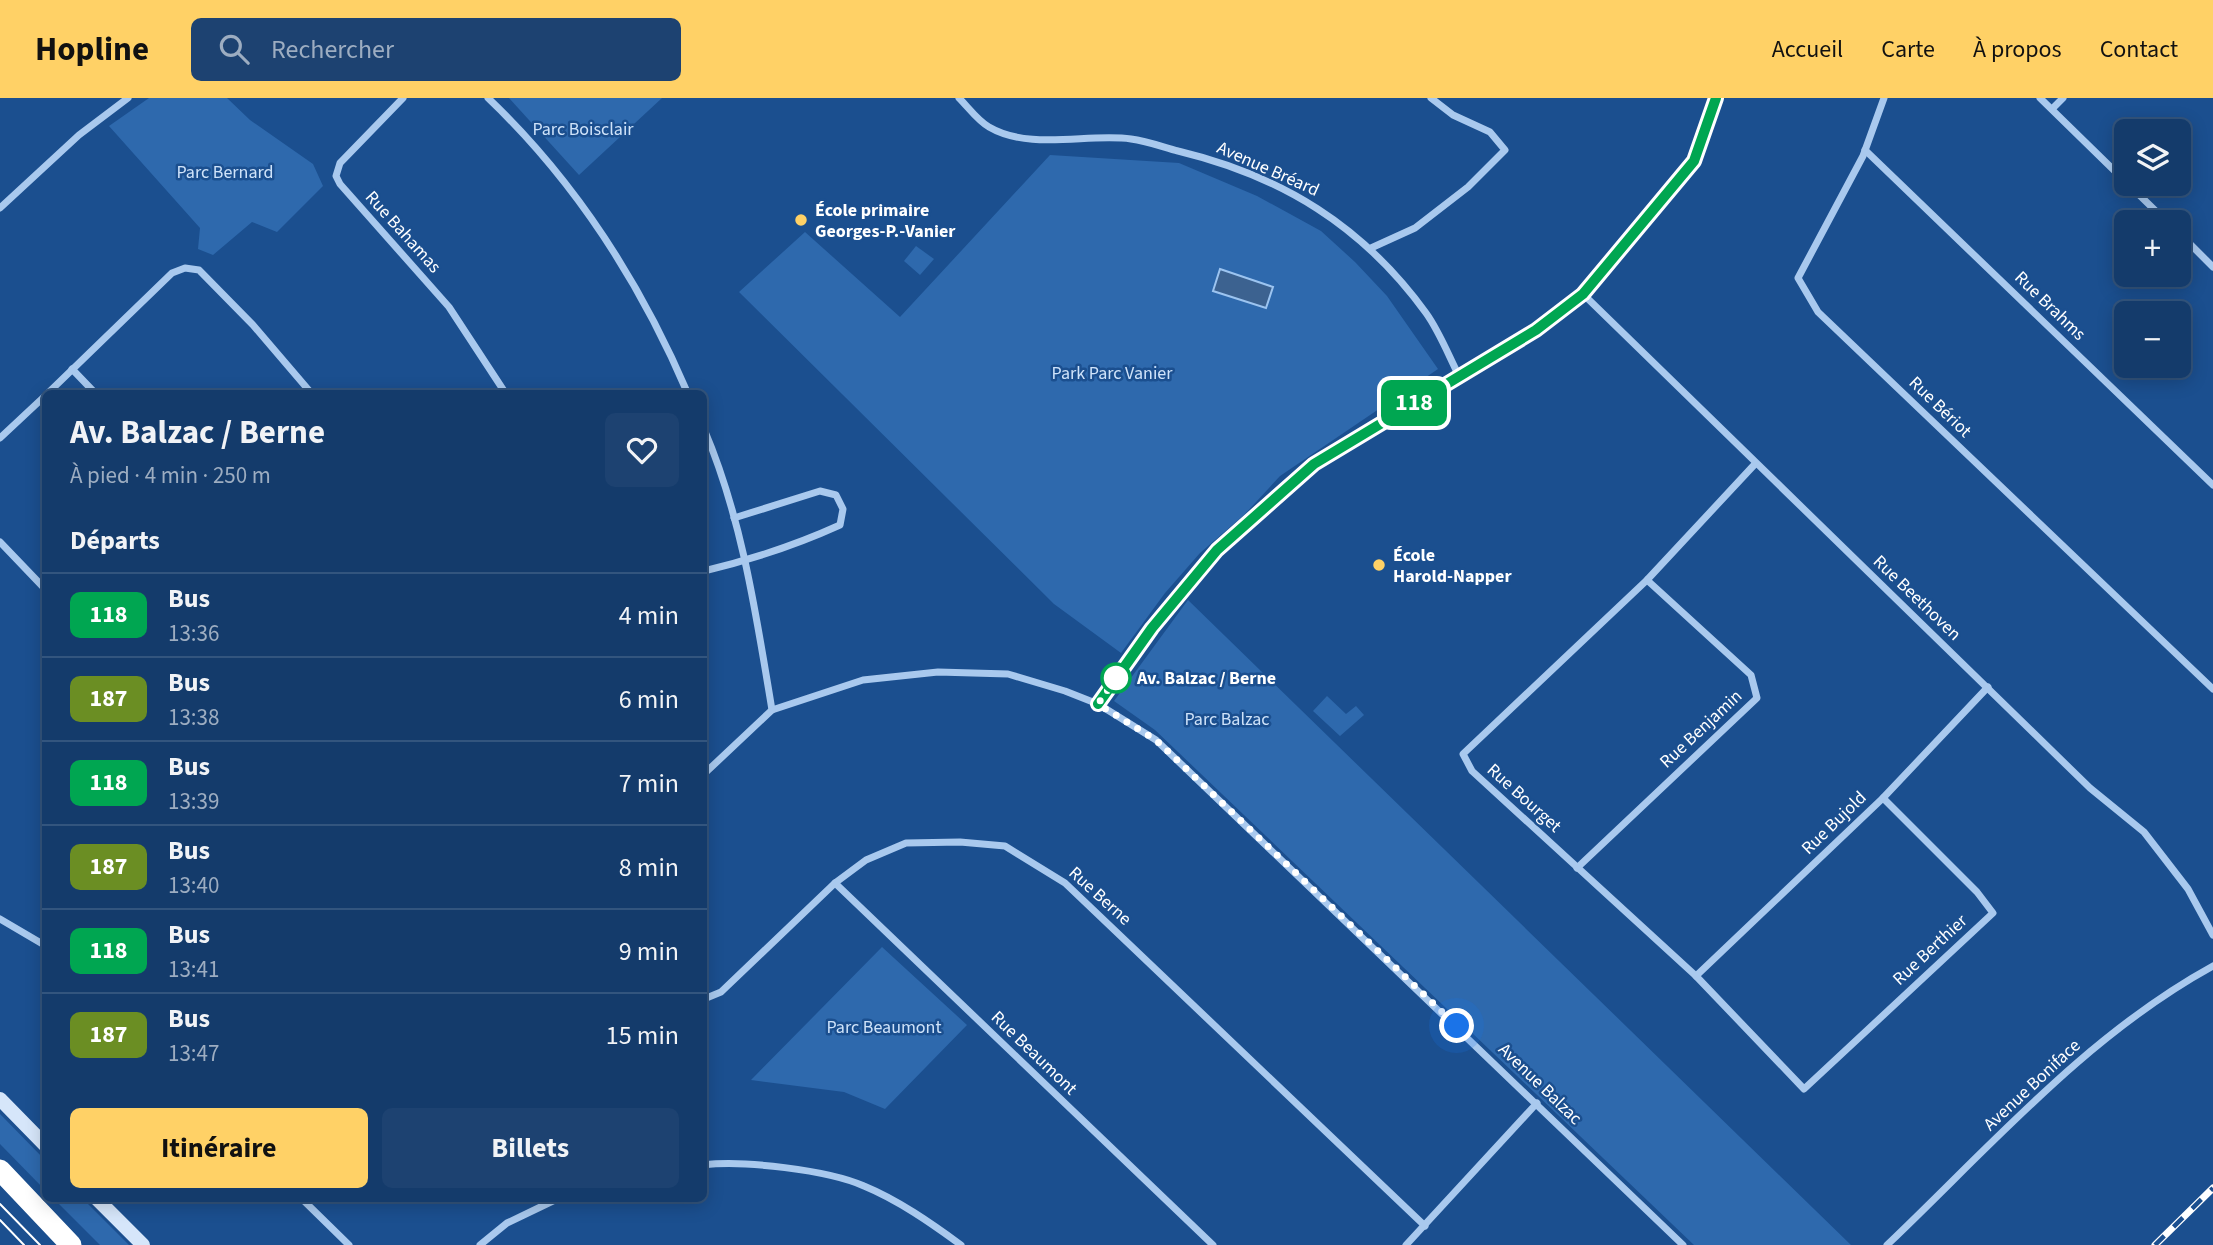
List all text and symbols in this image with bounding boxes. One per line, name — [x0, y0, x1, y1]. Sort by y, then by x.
search box — [191, 18, 681, 81]
text: Hopline — [35, 26, 149, 73]
icon: search — [215, 30, 253, 68]
text: Rechercher — [271, 31, 394, 68]
text: Accueil — [1772, 32, 1843, 67]
text: Carte — [1881, 32, 1935, 67]
text: À propos — [1973, 32, 2062, 67]
text: Contact — [2100, 32, 2178, 67]
park label: Parc Boisclair — [532, 117, 634, 142]
map controls — [2114, 119, 2191, 378]
button: layers — [2114, 119, 2191, 196]
street label: Avenue Bréard — [1213, 135, 1323, 203]
park label: Parc Bernard — [176, 160, 274, 185]
street label: Rue Bahamas — [359, 186, 447, 278]
place label: École primaire Georges-P.-Vanier — [815, 198, 956, 244]
button: + — [2114, 210, 2191, 287]
marker: École primaire Georges-P.-Vanier — [793, 212, 809, 228]
street label: Rue Brahms — [2009, 266, 2091, 346]
button: − — [2114, 301, 2191, 378]
park label: Park Parc Vanier — [1051, 361, 1173, 386]
street label: Rue Bériot — [1903, 371, 1977, 443]
line badge: 118 — [1374, 380, 1454, 426]
text: 118 — [1395, 385, 1433, 420]
text: Av. Balzac / Berne — [70, 409, 325, 456]
button: heart — [605, 413, 679, 487]
text: À pied · 4 min · 250 m — [70, 459, 271, 492]
text: Départs — [70, 522, 160, 559]
place label: École Harold-Napper — [1393, 543, 1512, 589]
street label: Rue Beethoven — [1867, 550, 1967, 646]
marker: École Harold-Napper — [1371, 557, 1387, 573]
text: Bus — [168, 580, 210, 617]
text: 118 — [89, 597, 128, 632]
text: 4 min — [619, 597, 679, 634]
text: 13:36 — [168, 617, 219, 650]
marker: Av. Balzac / Berne — [1101, 663, 1131, 693]
text: Bus — [168, 664, 210, 701]
place label: Av. Balzac / Berne — [1136, 666, 1276, 691]
text: 187 — [89, 681, 128, 716]
text: 6 min — [619, 681, 679, 718]
street label: Rue Benjamin — [1654, 684, 1748, 774]
text: 13:38 — [168, 701, 219, 734]
park label: Parc Balzac — [1184, 707, 1270, 732]
text: Bus — [168, 748, 210, 785]
street label: Rue Bourget — [1481, 758, 1567, 838]
text: 118 — [89, 765, 128, 800]
text: 7 min — [619, 765, 679, 802]
text: 13:39 — [168, 785, 219, 818]
street label: Rue Bujold — [1796, 786, 1872, 860]
text: Bus — [168, 832, 210, 869]
text: 187 — [89, 849, 128, 884]
text: 8 min — [619, 849, 679, 886]
street label: Rue Berne — [1063, 861, 1137, 931]
text: 13:40 — [168, 869, 219, 902]
street label: Rue Berthier — [1887, 908, 1973, 991]
text: Bus — [168, 916, 210, 953]
text: 118 — [89, 933, 128, 968]
text: 9 min — [619, 933, 679, 970]
text: 13:41 — [168, 953, 219, 986]
text: Bus — [168, 1000, 210, 1037]
street label: Rue Beaumont — [985, 1005, 1083, 1101]
your location — [1439, 1008, 1474, 1043]
park label: Parc Beaumont — [826, 1015, 942, 1040]
text: 187 — [89, 1017, 128, 1052]
text: 15 min — [606, 1017, 679, 1054]
street label: Avenue Boniface — [1978, 1033, 2086, 1137]
text: 13:47 — [168, 1037, 219, 1070]
street label: Avenue Balzac — [1493, 1038, 1587, 1130]
button: Itinéraire — [70, 1108, 368, 1188]
button: Billets — [382, 1108, 679, 1188]

